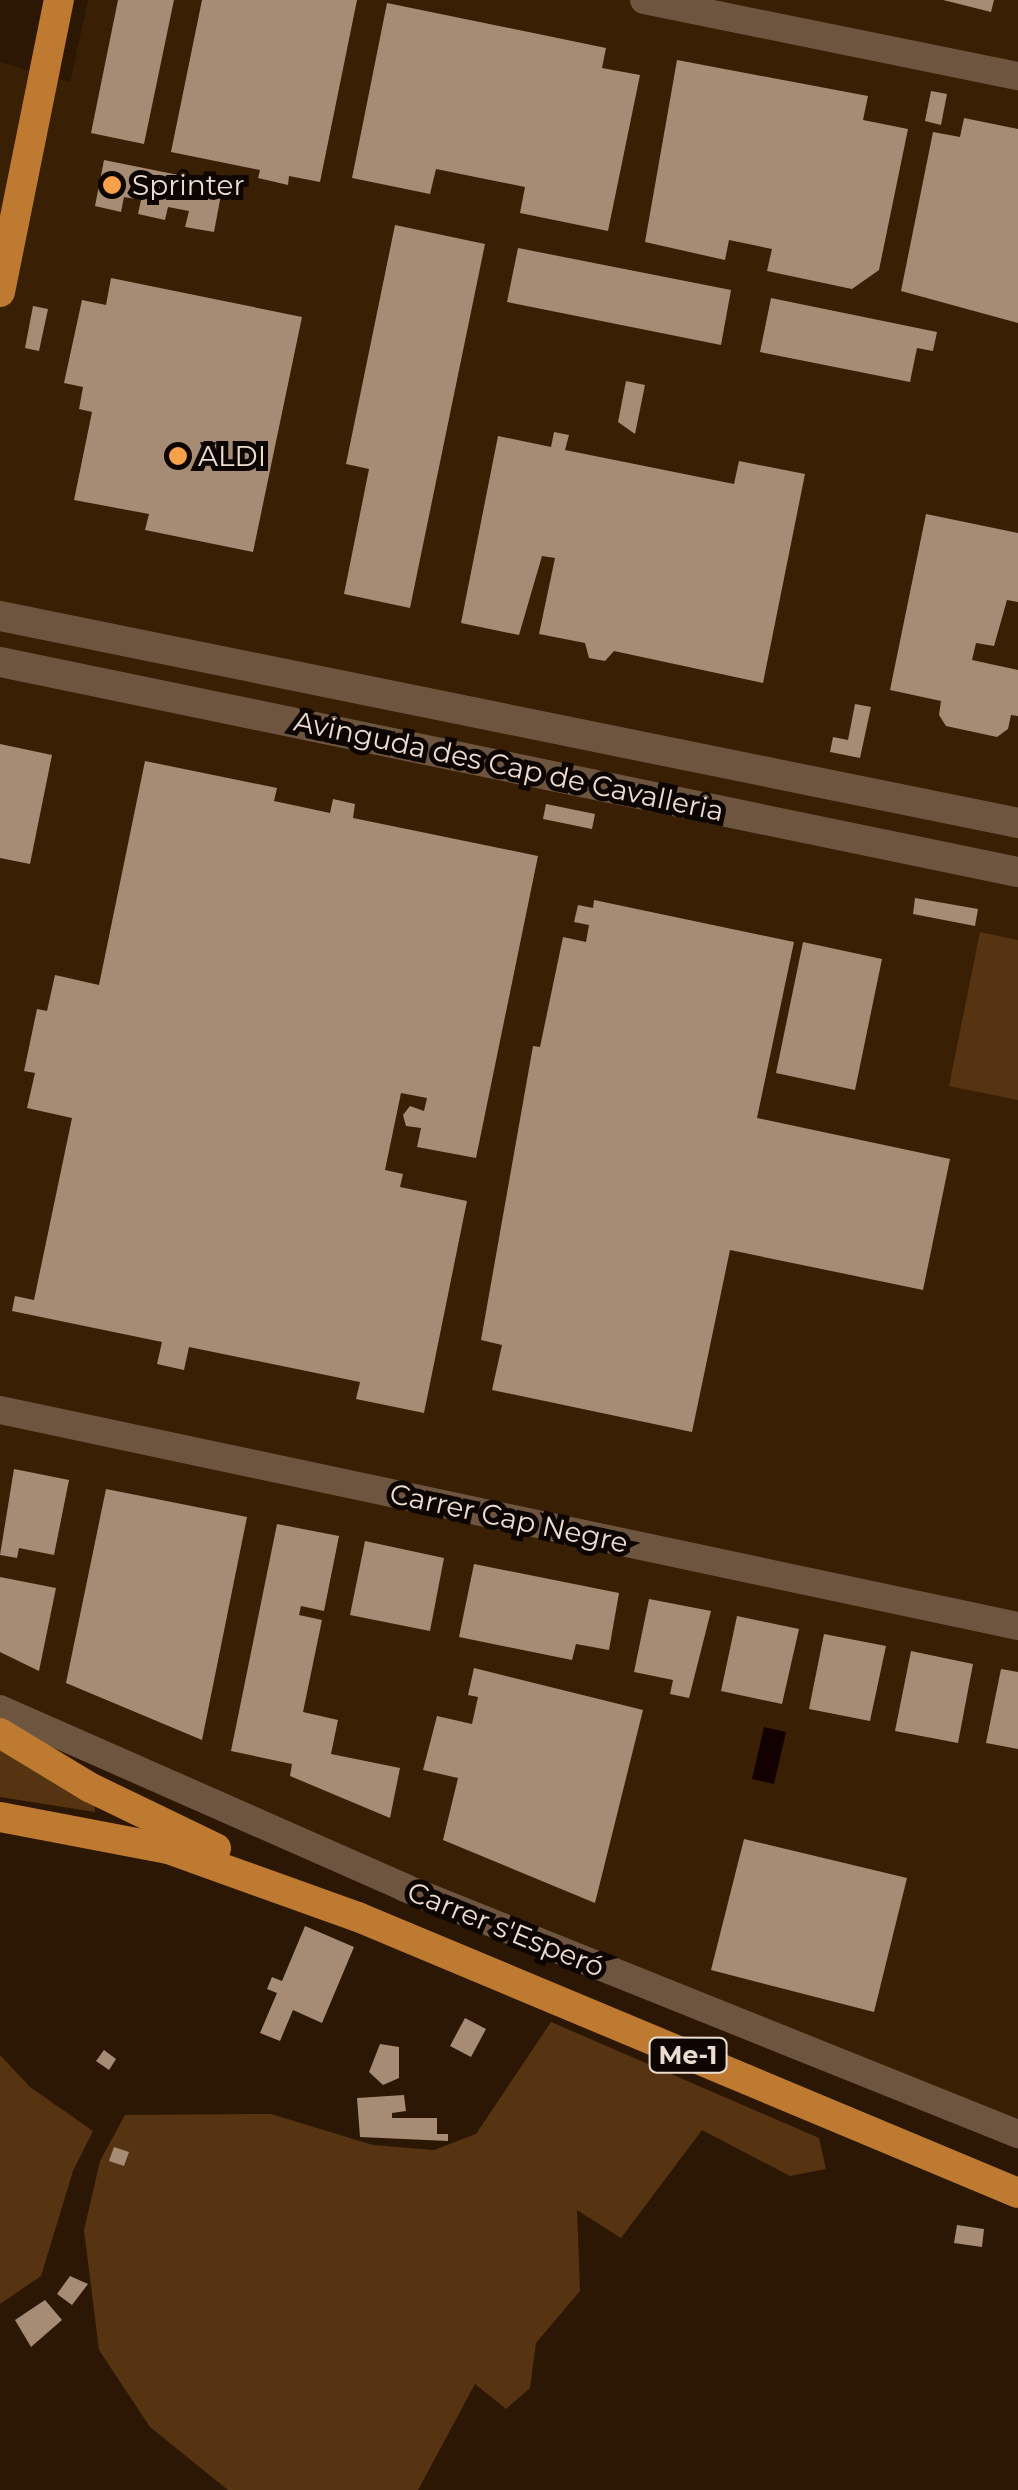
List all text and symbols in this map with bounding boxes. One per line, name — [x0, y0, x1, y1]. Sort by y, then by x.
place label: Sprinter — [132, 168, 245, 202]
marker: Sprinter — [101, 174, 123, 196]
place label: ALDI — [198, 439, 266, 473]
marker: ALDI — [167, 445, 189, 467]
street label: Avinguda des Cap de Cavalleria — [291, 704, 727, 828]
street label: Carrer Cap Negre — [387, 1476, 631, 1560]
street label: Carrer s'Esperó — [403, 1874, 609, 1984]
road number: Me-1 — [648, 2035, 728, 2075]

